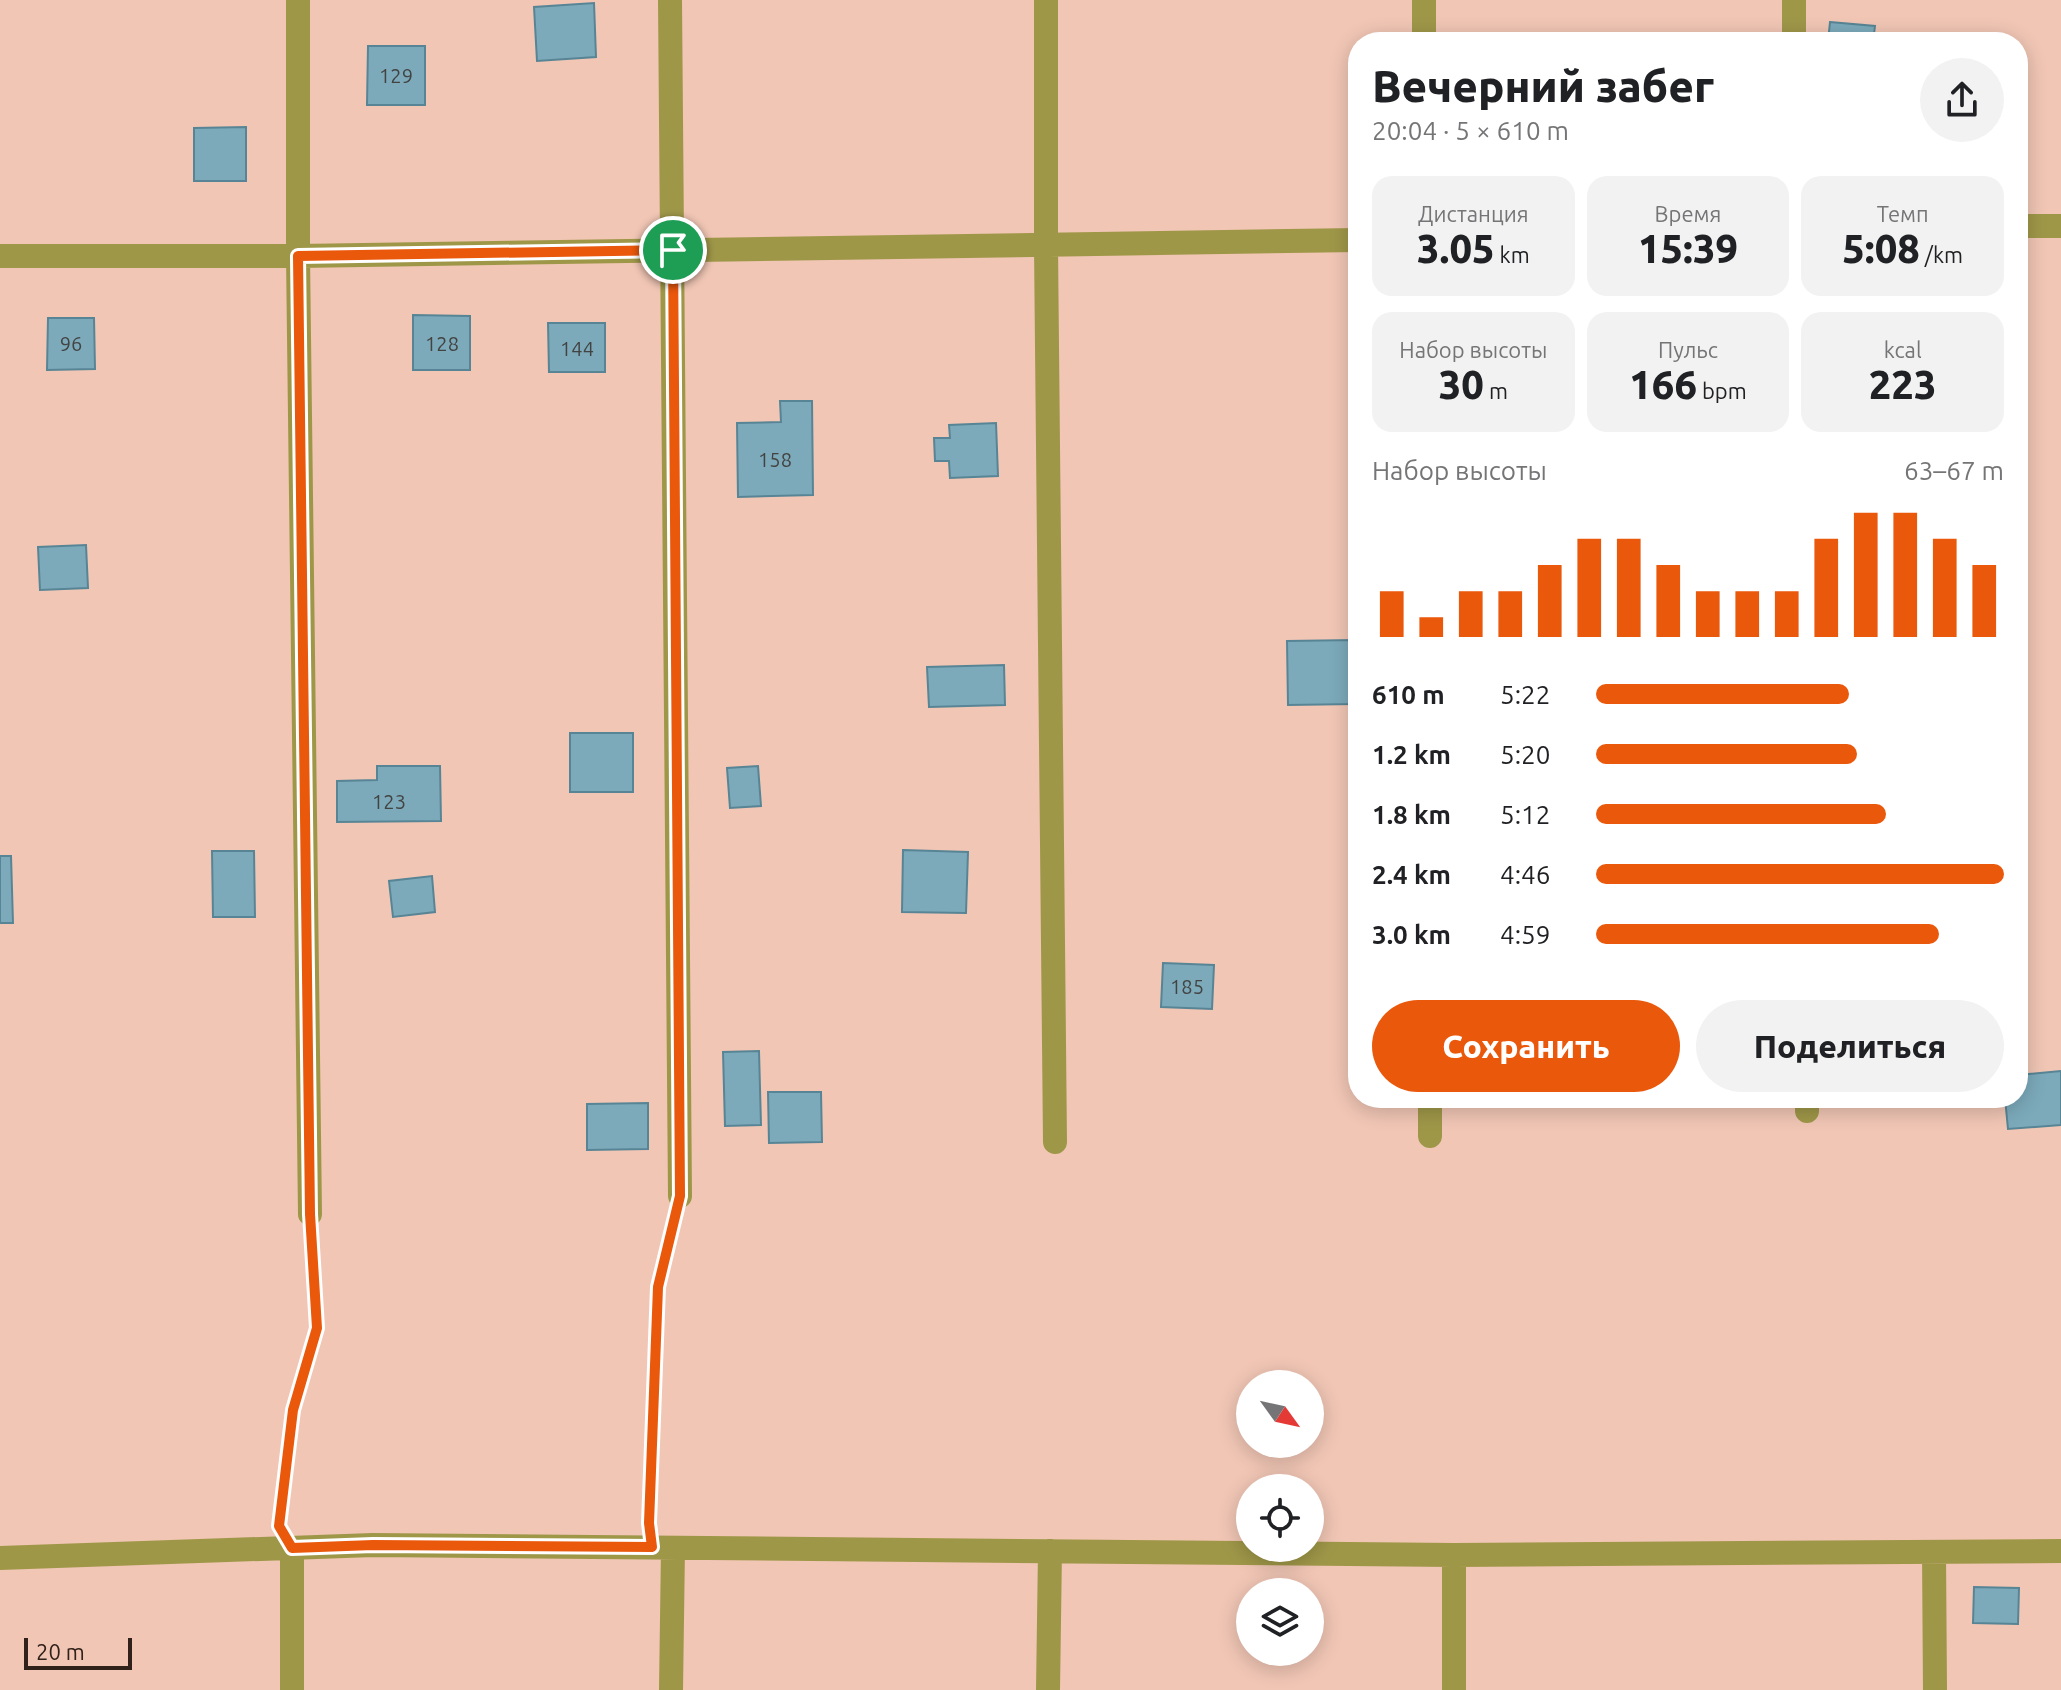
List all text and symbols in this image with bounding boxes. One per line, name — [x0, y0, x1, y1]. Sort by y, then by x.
button: share — [1920, 58, 2004, 142]
text: Вечерний забег — [1372, 61, 1714, 110]
house number: 129 — [379, 64, 413, 87]
text: 20:04 · 5 × 610 m — [1372, 116, 1569, 145]
text: Дистанция — [1418, 201, 1529, 226]
text: Время — [1655, 201, 1721, 226]
text: Темп — [1877, 201, 1929, 226]
pin — [639, 216, 707, 284]
text: 3.05 — [1417, 226, 1495, 271]
text: 15:39 — [1638, 226, 1738, 271]
text: 5:08 — [1842, 226, 1920, 271]
icon: arrive — [651, 228, 695, 272]
text: km — [1495, 242, 1530, 267]
text: /km — [1920, 242, 1963, 267]
house number: 96 — [60, 332, 82, 355]
house number: 128 — [425, 332, 459, 355]
house number: 144 — [560, 337, 594, 360]
text: Набор высоты — [1399, 337, 1547, 362]
text: Пульс — [1658, 337, 1718, 362]
text: kcal — [1884, 337, 1922, 362]
text: 30 — [1439, 362, 1484, 407]
text: 166 — [1629, 362, 1697, 407]
text: 223 — [1869, 362, 1937, 407]
text: m — [1484, 378, 1508, 403]
text: bpm — [1697, 378, 1747, 403]
house number: 158 — [758, 448, 792, 471]
text: Набор высоты — [1372, 456, 1547, 485]
text: 63–67 m — [1904, 456, 2004, 485]
text: 610 m — [1372, 680, 1445, 709]
text: 5:22 — [1500, 680, 1550, 709]
text: 1.2 km — [1372, 740, 1451, 769]
text: 5:20 — [1500, 740, 1550, 769]
house number: 123 — [372, 790, 406, 813]
text: 1.8 km — [1372, 800, 1451, 829]
text: 5:12 — [1500, 800, 1550, 829]
text: 2.4 km — [1372, 860, 1451, 889]
text: 4:46 — [1500, 860, 1550, 889]
text: 3.0 km — [1372, 920, 1451, 949]
text: 4:59 — [1500, 920, 1550, 949]
house number: 185 — [1170, 975, 1204, 998]
button: Сохранить — [1372, 1000, 1680, 1092]
button: Поделиться — [1696, 1000, 2004, 1092]
north arrow — [1236, 1370, 1324, 1458]
map controls — [1236, 1370, 1324, 1666]
button: locate — [1236, 1474, 1324, 1562]
button: layers — [1236, 1578, 1324, 1666]
scale bar — [24, 1634, 132, 1670]
text: 20 m — [36, 1639, 85, 1664]

